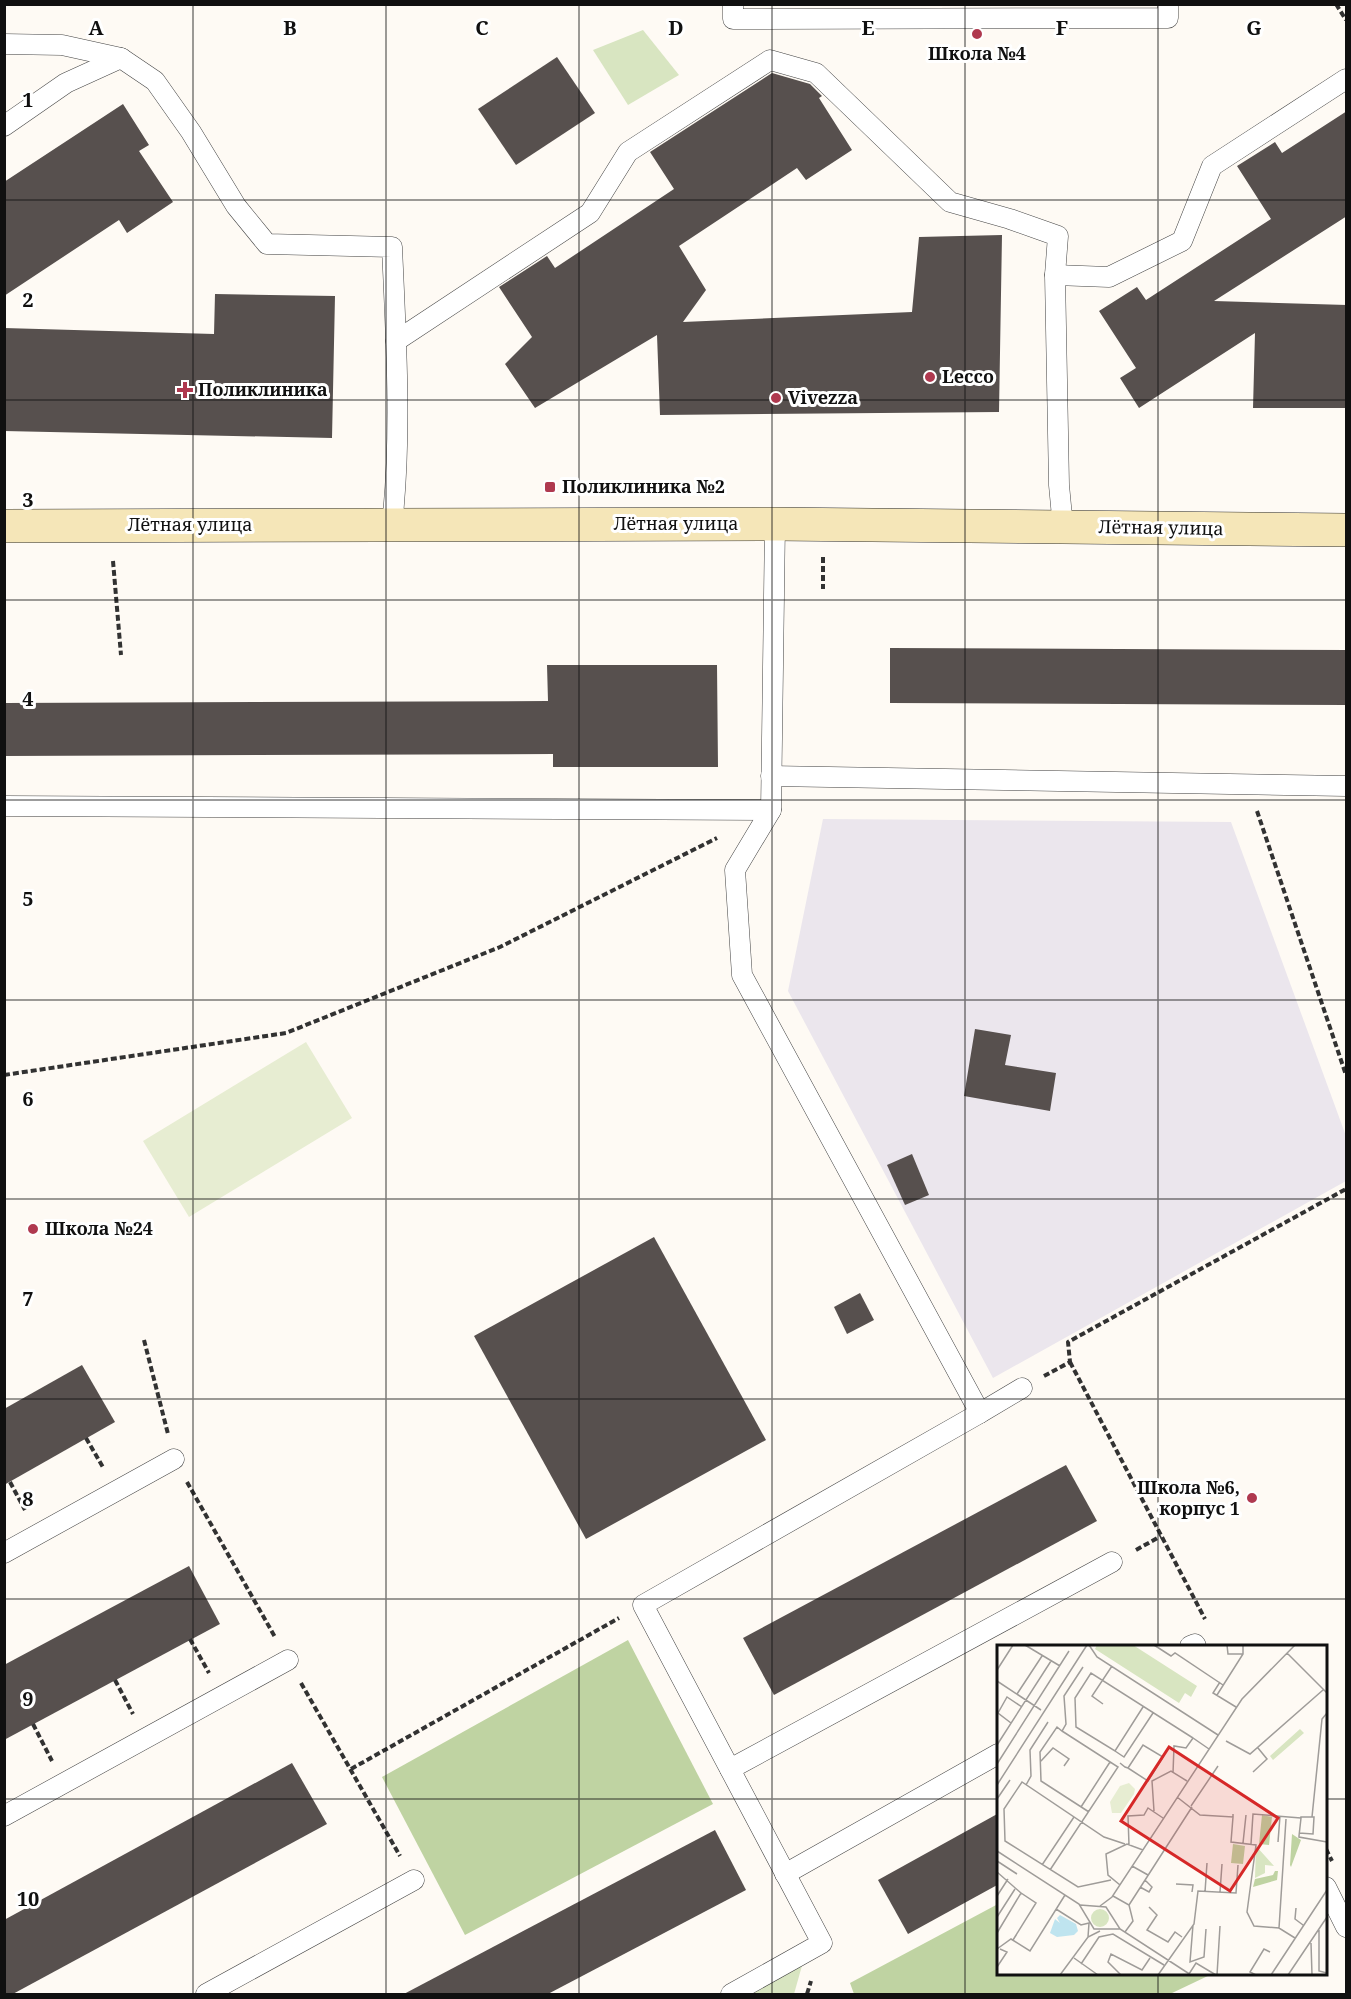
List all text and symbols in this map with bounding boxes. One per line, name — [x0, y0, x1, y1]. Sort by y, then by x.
text: A — [88, 14, 104, 41]
text: B — [283, 14, 297, 41]
text: C — [475, 14, 489, 41]
text: D — [668, 14, 684, 41]
text: E — [861, 14, 875, 41]
text: F — [1056, 14, 1068, 41]
text: G — [1246, 14, 1262, 41]
marker: Школа №4 — [970, 27, 984, 41]
place label: Школа №4 — [928, 41, 1026, 65]
text: 1 — [22, 86, 34, 113]
text: 2 — [22, 286, 34, 313]
place label: Lecco — [942, 364, 994, 388]
marker: Lecco — [923, 370, 937, 384]
place label: Поликлиника — [198, 377, 328, 401]
marker: Поликлиника — [176, 381, 194, 399]
place label: Vivezza — [788, 385, 858, 409]
marker: Vivezza — [769, 391, 783, 405]
place label: Поликлиника №2 — [562, 474, 725, 498]
marker: Поликлиника №2 — [543, 480, 557, 494]
text: 3 — [22, 486, 34, 513]
street label: Лётная улица — [613, 511, 739, 535]
street label: Лётная улица — [127, 512, 253, 536]
street label: Лётная улица — [1098, 514, 1224, 540]
text: 4 — [22, 685, 34, 712]
text: 5 — [22, 885, 34, 912]
text: 6 — [22, 1085, 34, 1112]
place label: Школа №24 — [45, 1216, 153, 1240]
marker: Школа №24 — [26, 1222, 40, 1236]
text: 7 — [22, 1285, 34, 1312]
place label: Школа №6, корпус 1 — [1137, 1475, 1240, 1520]
text: 8 — [22, 1485, 34, 1512]
marker: Школа №6, корпус 1 — [1245, 1491, 1259, 1505]
inset map — [997, 1645, 1327, 1975]
text: 9 — [22, 1685, 34, 1712]
text: 10 — [17, 1885, 39, 1912]

